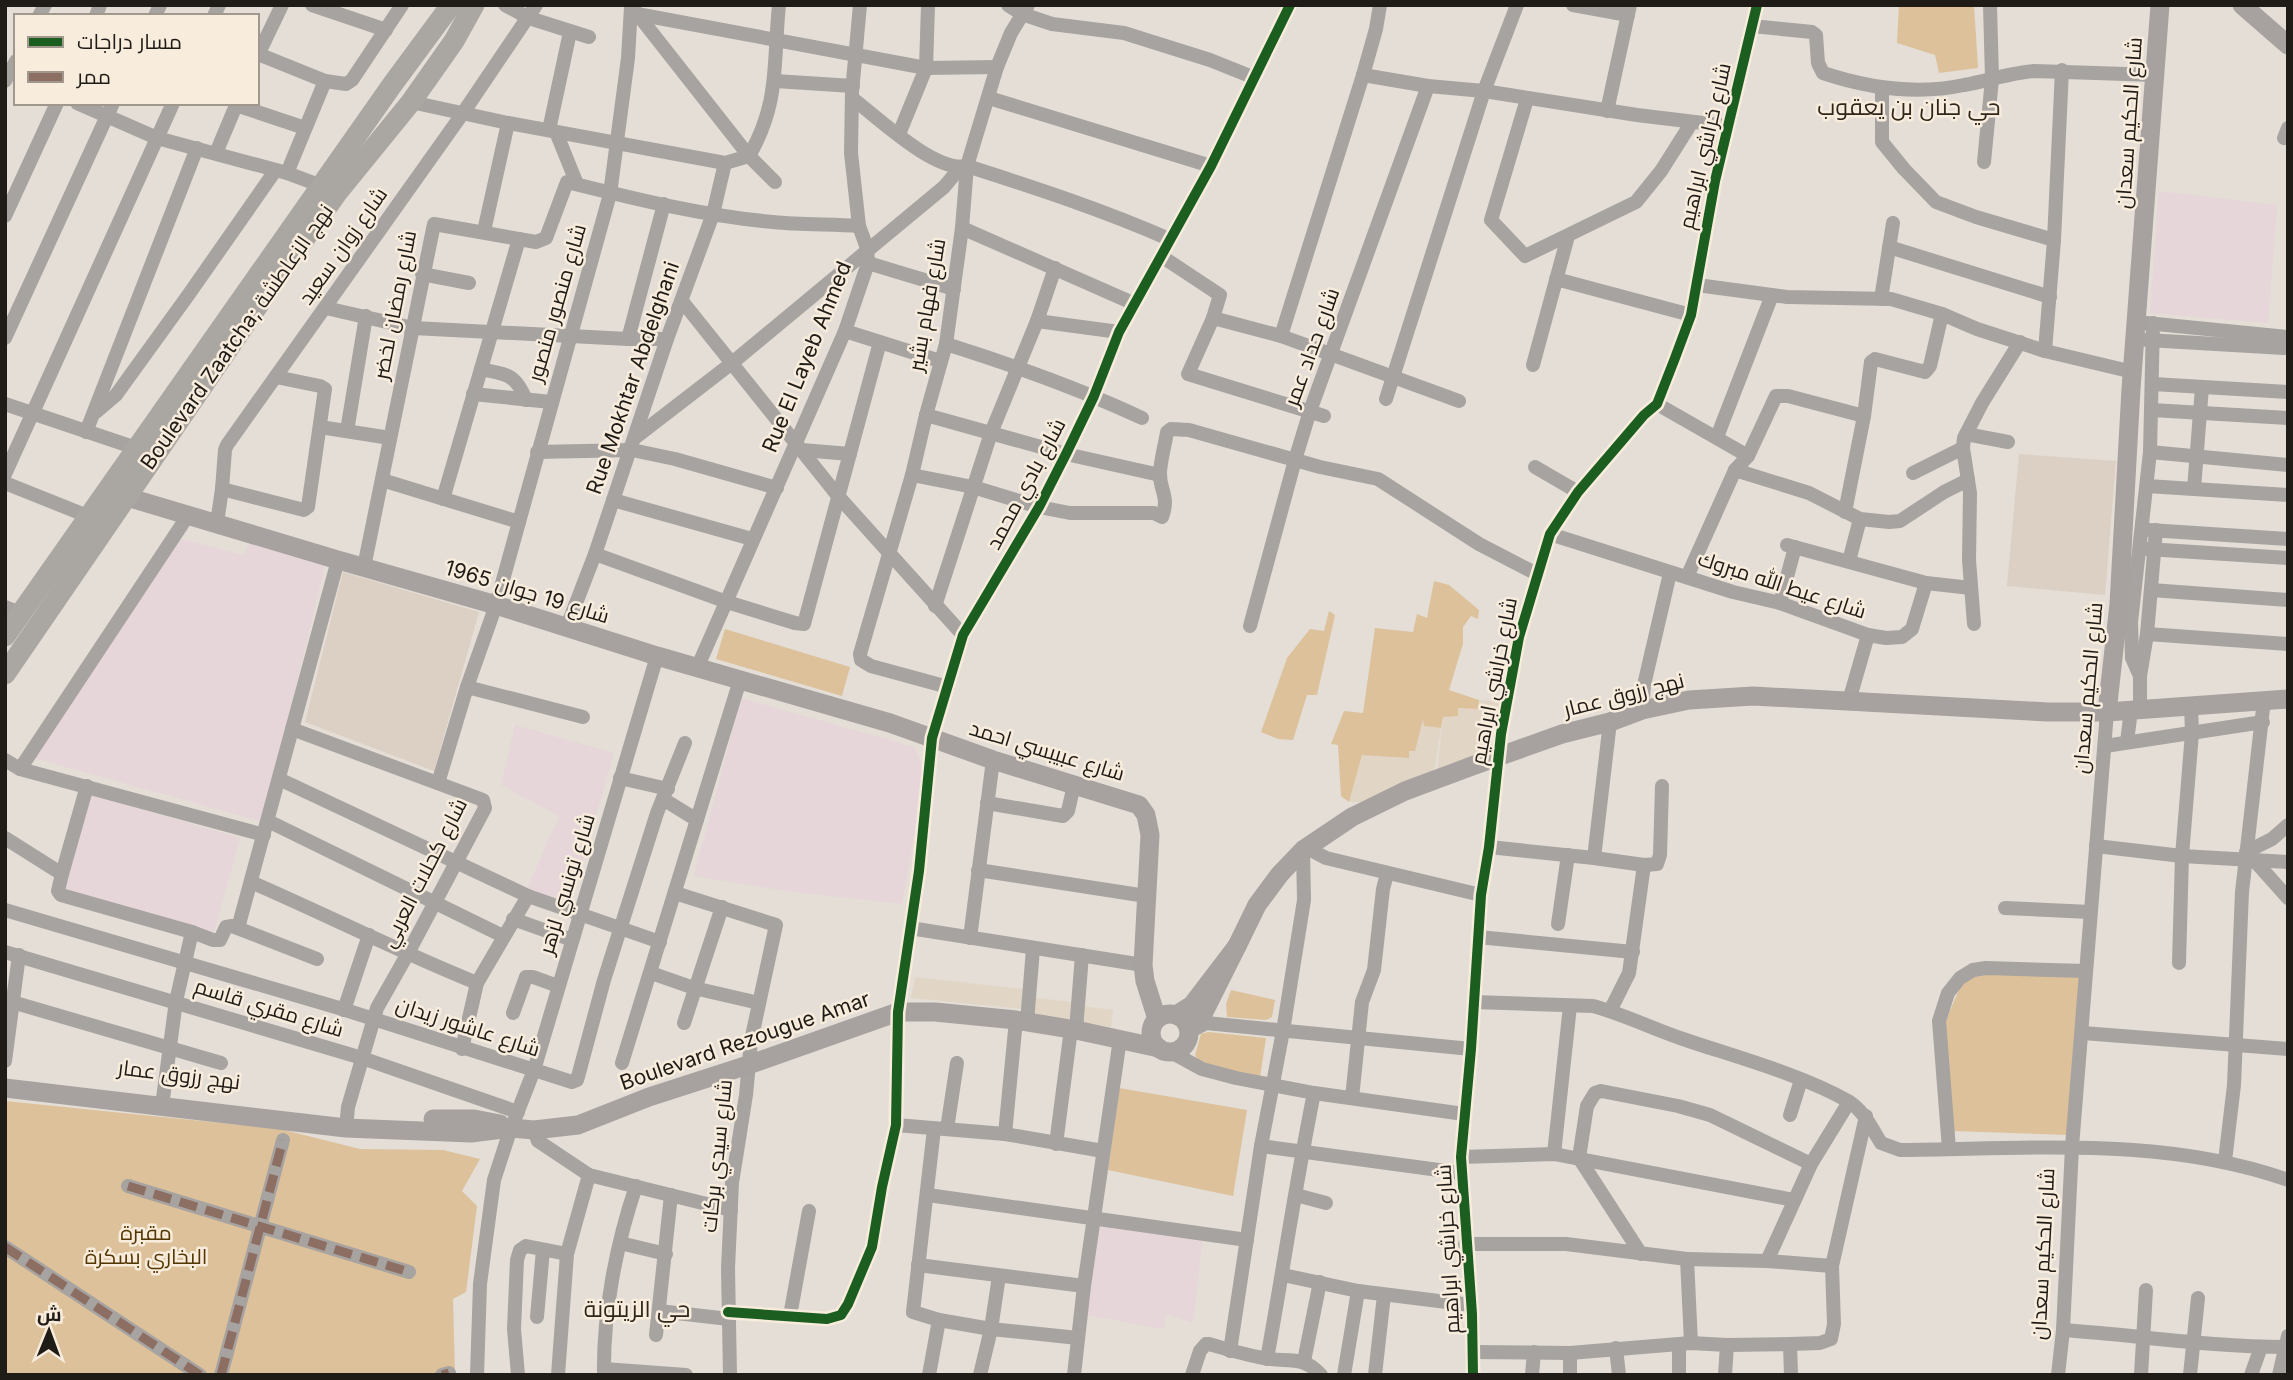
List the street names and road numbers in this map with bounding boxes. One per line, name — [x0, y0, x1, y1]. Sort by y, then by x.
street label: شارع الحكيم سعدان — [2110, 36, 2149, 210]
street label: شارع خراشي ابراهيم — [1673, 60, 1739, 232]
street label: شارع زوان سعيد — [293, 182, 394, 310]
street label: Boulevard Zaatcha; نهج الزعاطشة — [135, 199, 340, 475]
street label: شارع منصور منصور — [522, 221, 593, 386]
street label: شارع رمضان لخضر — [368, 228, 423, 383]
street label: شارع فهام بشير — [902, 236, 952, 375]
street label: Rue Mokhtar Abdelghani — [581, 258, 684, 497]
street label: Rue El Layeb Ahmed — [757, 258, 856, 456]
street label: شارع حداد عمر — [1278, 284, 1346, 411]
street label: شارع بادي محمد — [981, 414, 1074, 555]
street label: شارع عيط الله مبروك — [1694, 545, 1870, 625]
street label: شارع 19 جوان 1965 — [441, 555, 612, 630]
street label: شارع خراشي ابراهيم — [1465, 595, 1525, 767]
street label: شارع الحكيم سعدان — [2068, 601, 2109, 775]
street label: نهج رزوق عمار — [1560, 667, 1687, 724]
street label: شارع عبيبسي احمد — [966, 715, 1128, 789]
street label: شارع كحلات العربي — [375, 794, 476, 953]
street label: شارع تونسي لزهر — [533, 811, 603, 959]
street label: شارع مقري قاسم — [190, 973, 347, 1046]
street label: Boulevard Rezougue Amar — [616, 986, 873, 1095]
street label: شارع عاشور زيدان — [392, 991, 543, 1063]
street label: نهج رزوق عمار — [115, 1054, 242, 1096]
street label: شارع سيدي بركات — [696, 1078, 741, 1234]
street label: شارع خراشي ابراهيم — [1431, 1163, 1467, 1335]
street label: شارع الحكيم سعدان — [2026, 1167, 2061, 1341]

